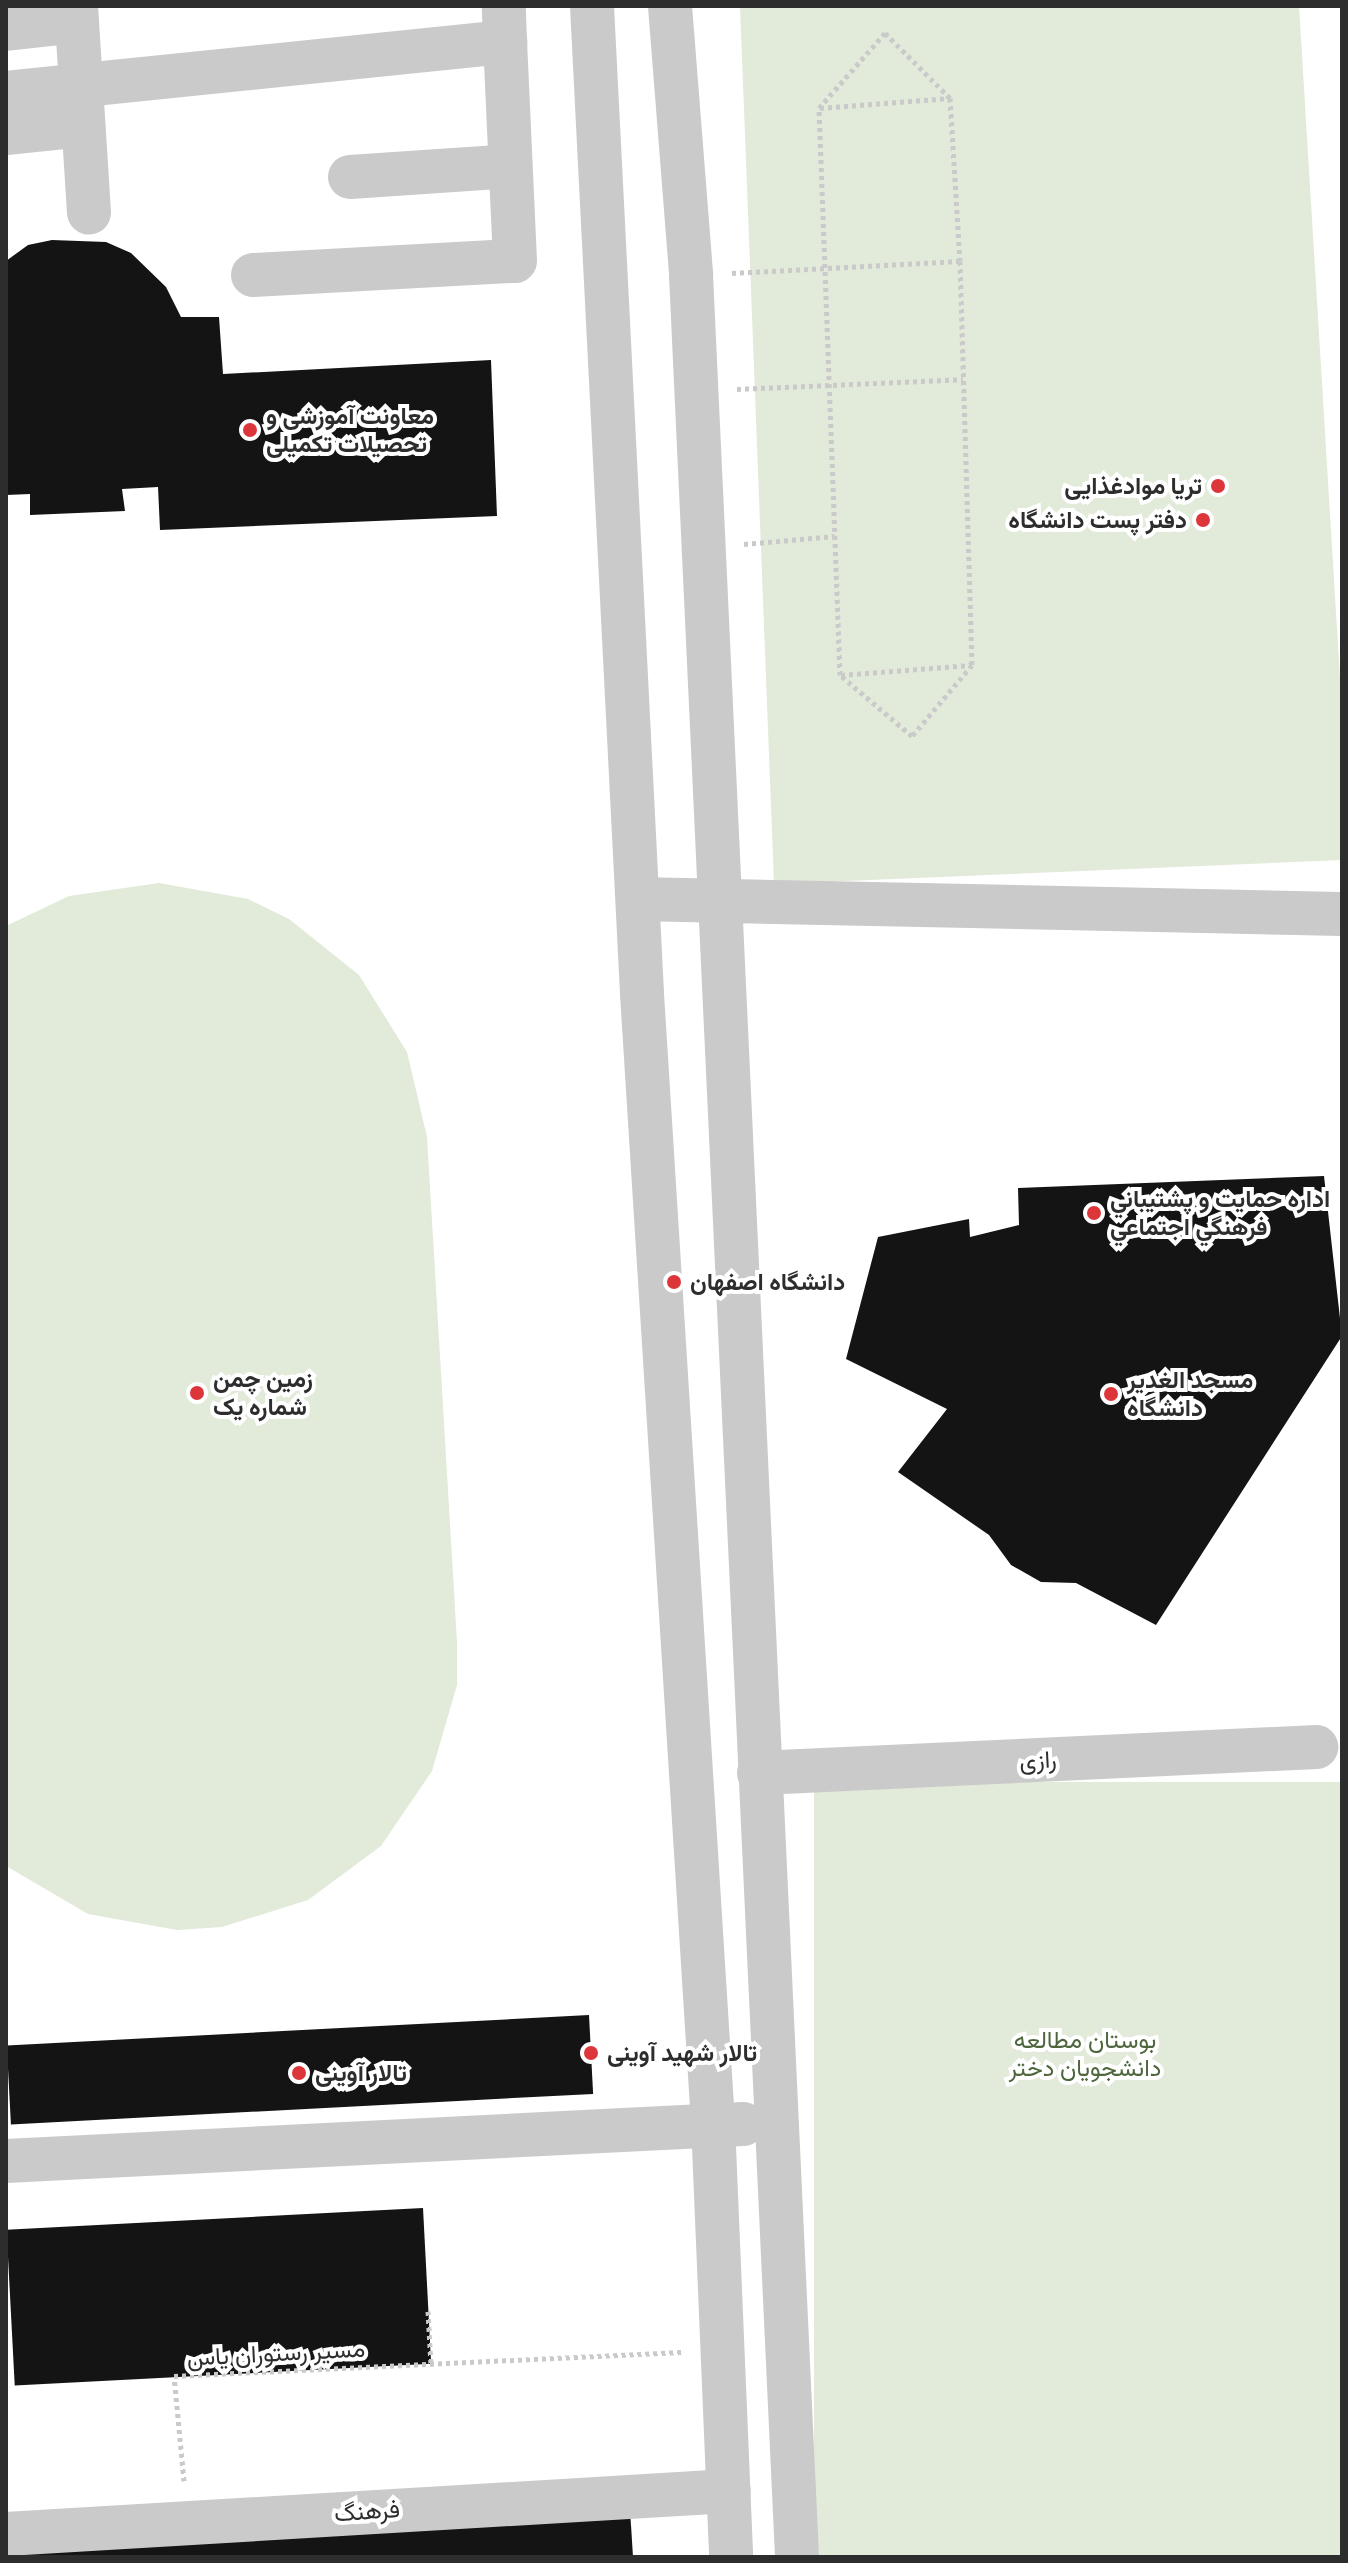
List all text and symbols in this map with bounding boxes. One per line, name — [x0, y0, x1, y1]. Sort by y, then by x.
place label: معاونت آموزشی و تحصیلات تکمیلی — [266, 402, 434, 458]
marker: معاونت آموزشی و تحصیلات تکمیلی — [241, 421, 259, 439]
place label: تریا موادغذایی — [1064, 472, 1202, 500]
marker: تریا موادغذایی — [1209, 477, 1227, 495]
place label: دفتر پست دانشگاه — [1008, 506, 1187, 534]
marker: دفتر پست دانشگاه — [1194, 511, 1212, 529]
place label: اداره حمايت و پشتيباني فرهنگي اجتماعي — [1110, 1185, 1330, 1241]
marker: اداره حمايت و پشتيباني فرهنگي اجتماعي — [1085, 1204, 1103, 1222]
place label: دانشگاه اصفهان — [690, 1268, 845, 1296]
marker: دانشگاه اصفهان — [665, 1273, 683, 1291]
place label: زمین چمن شماره یک — [213, 1365, 313, 1421]
place label: مسجد الغدیر دانشگاه — [1127, 1366, 1253, 1422]
marker: زمین چمن شماره یک — [188, 1384, 206, 1402]
marker: مسجد الغدیر دانشگاه — [1102, 1385, 1120, 1403]
street label: رازی — [1019, 1745, 1057, 1775]
park label: بوستان مطالعه دانشجویان دختر — [1009, 2026, 1161, 2082]
place label: تالار شهید آوینی — [607, 2039, 757, 2067]
marker: تالار شهید آوینی — [582, 2044, 600, 2062]
place label: تالار آوینی — [315, 2059, 407, 2087]
marker: تالار آوینی — [290, 2064, 308, 2082]
street label: مسیر رستوران یاس — [186, 2334, 366, 2372]
street label: فرهنگ — [333, 2494, 401, 2528]

